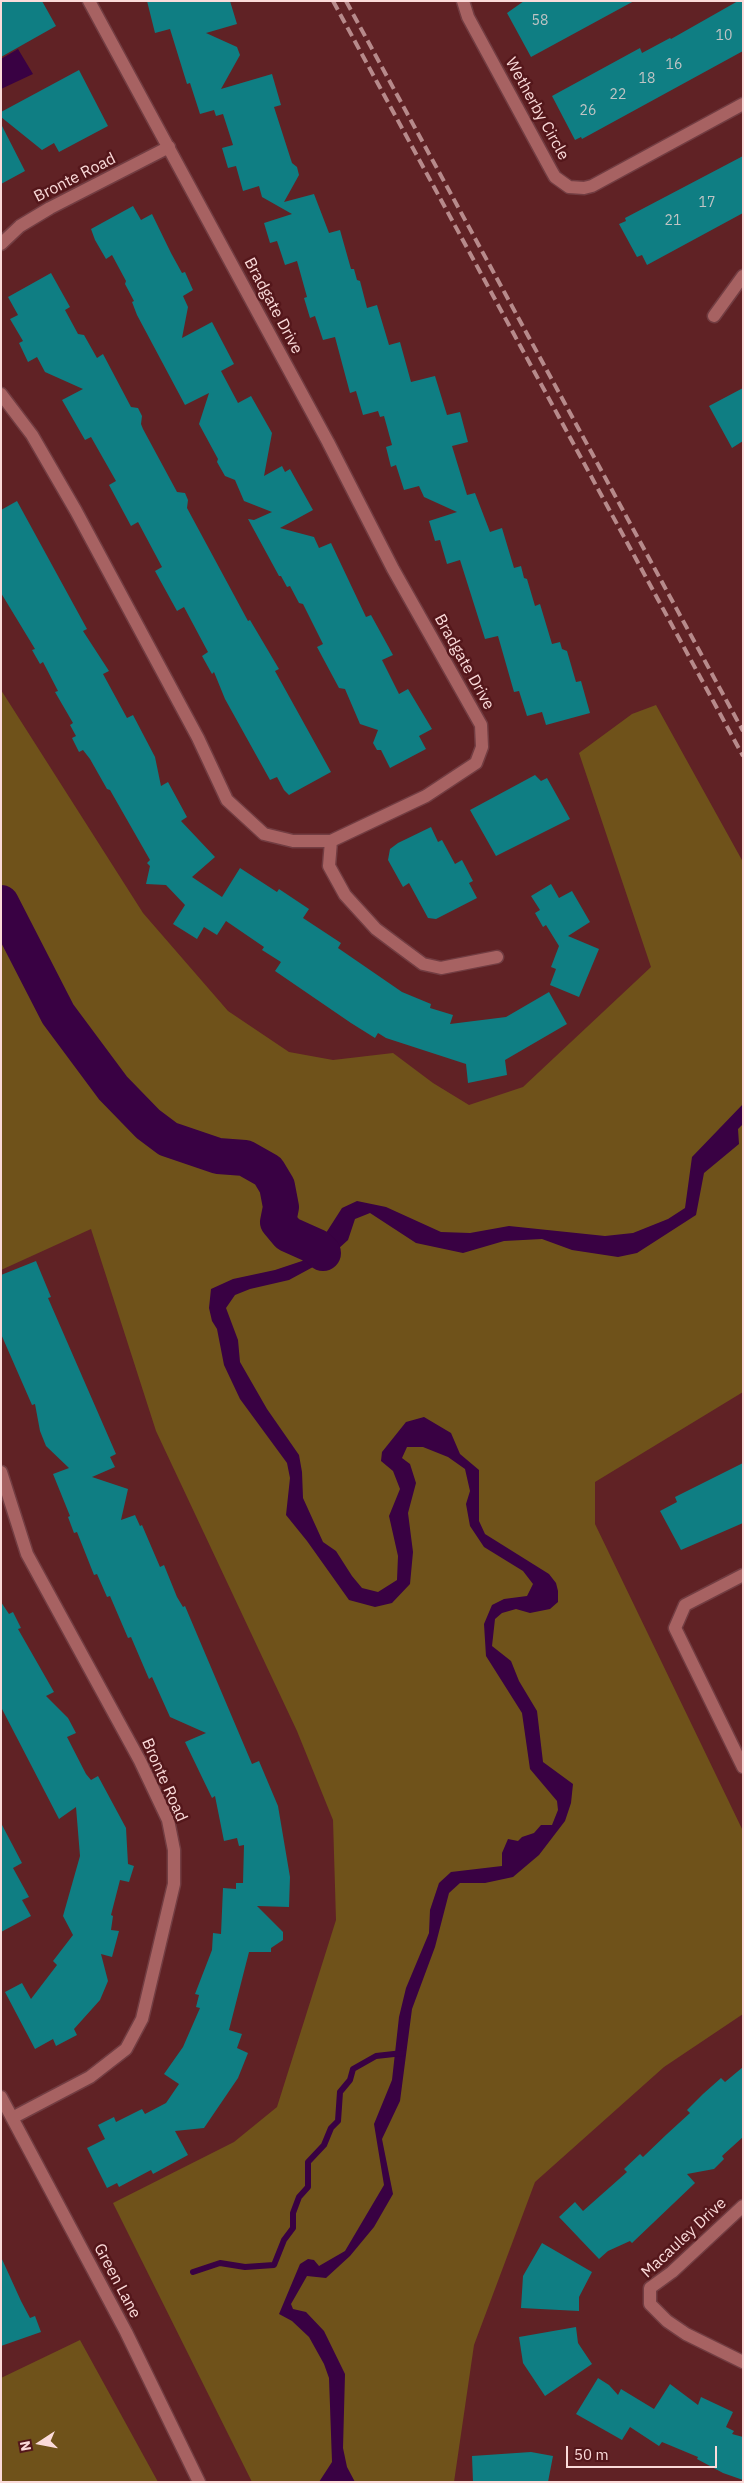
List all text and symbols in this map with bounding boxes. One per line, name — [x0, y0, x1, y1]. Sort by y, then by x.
house number: 58 — [532, 13, 548, 29]
house number: 10 — [716, 28, 732, 44]
street label: Wetherby Circle — [501, 54, 573, 164]
house number: 16 — [666, 57, 682, 73]
house number: 18 — [639, 71, 655, 87]
house number: 22 — [610, 87, 626, 103]
house number: 26 — [580, 103, 596, 119]
street label: Bronte Road — [31, 149, 119, 207]
house number: 17 — [699, 195, 715, 211]
house number: 21 — [665, 213, 681, 229]
street label: Bradgate Drive — [240, 255, 306, 357]
street label: Bradgate Drive — [430, 611, 498, 713]
street label: Bronte Road — [137, 1735, 191, 1825]
street label: Macauley Drive — [638, 2194, 730, 2282]
street label: Green Lane — [89, 2240, 145, 2322]
north arrow — [15, 2418, 65, 2468]
scale bar — [569, 2436, 720, 2468]
text: N — [15, 2439, 35, 2453]
text: 50 m — [574, 2445, 609, 2464]

